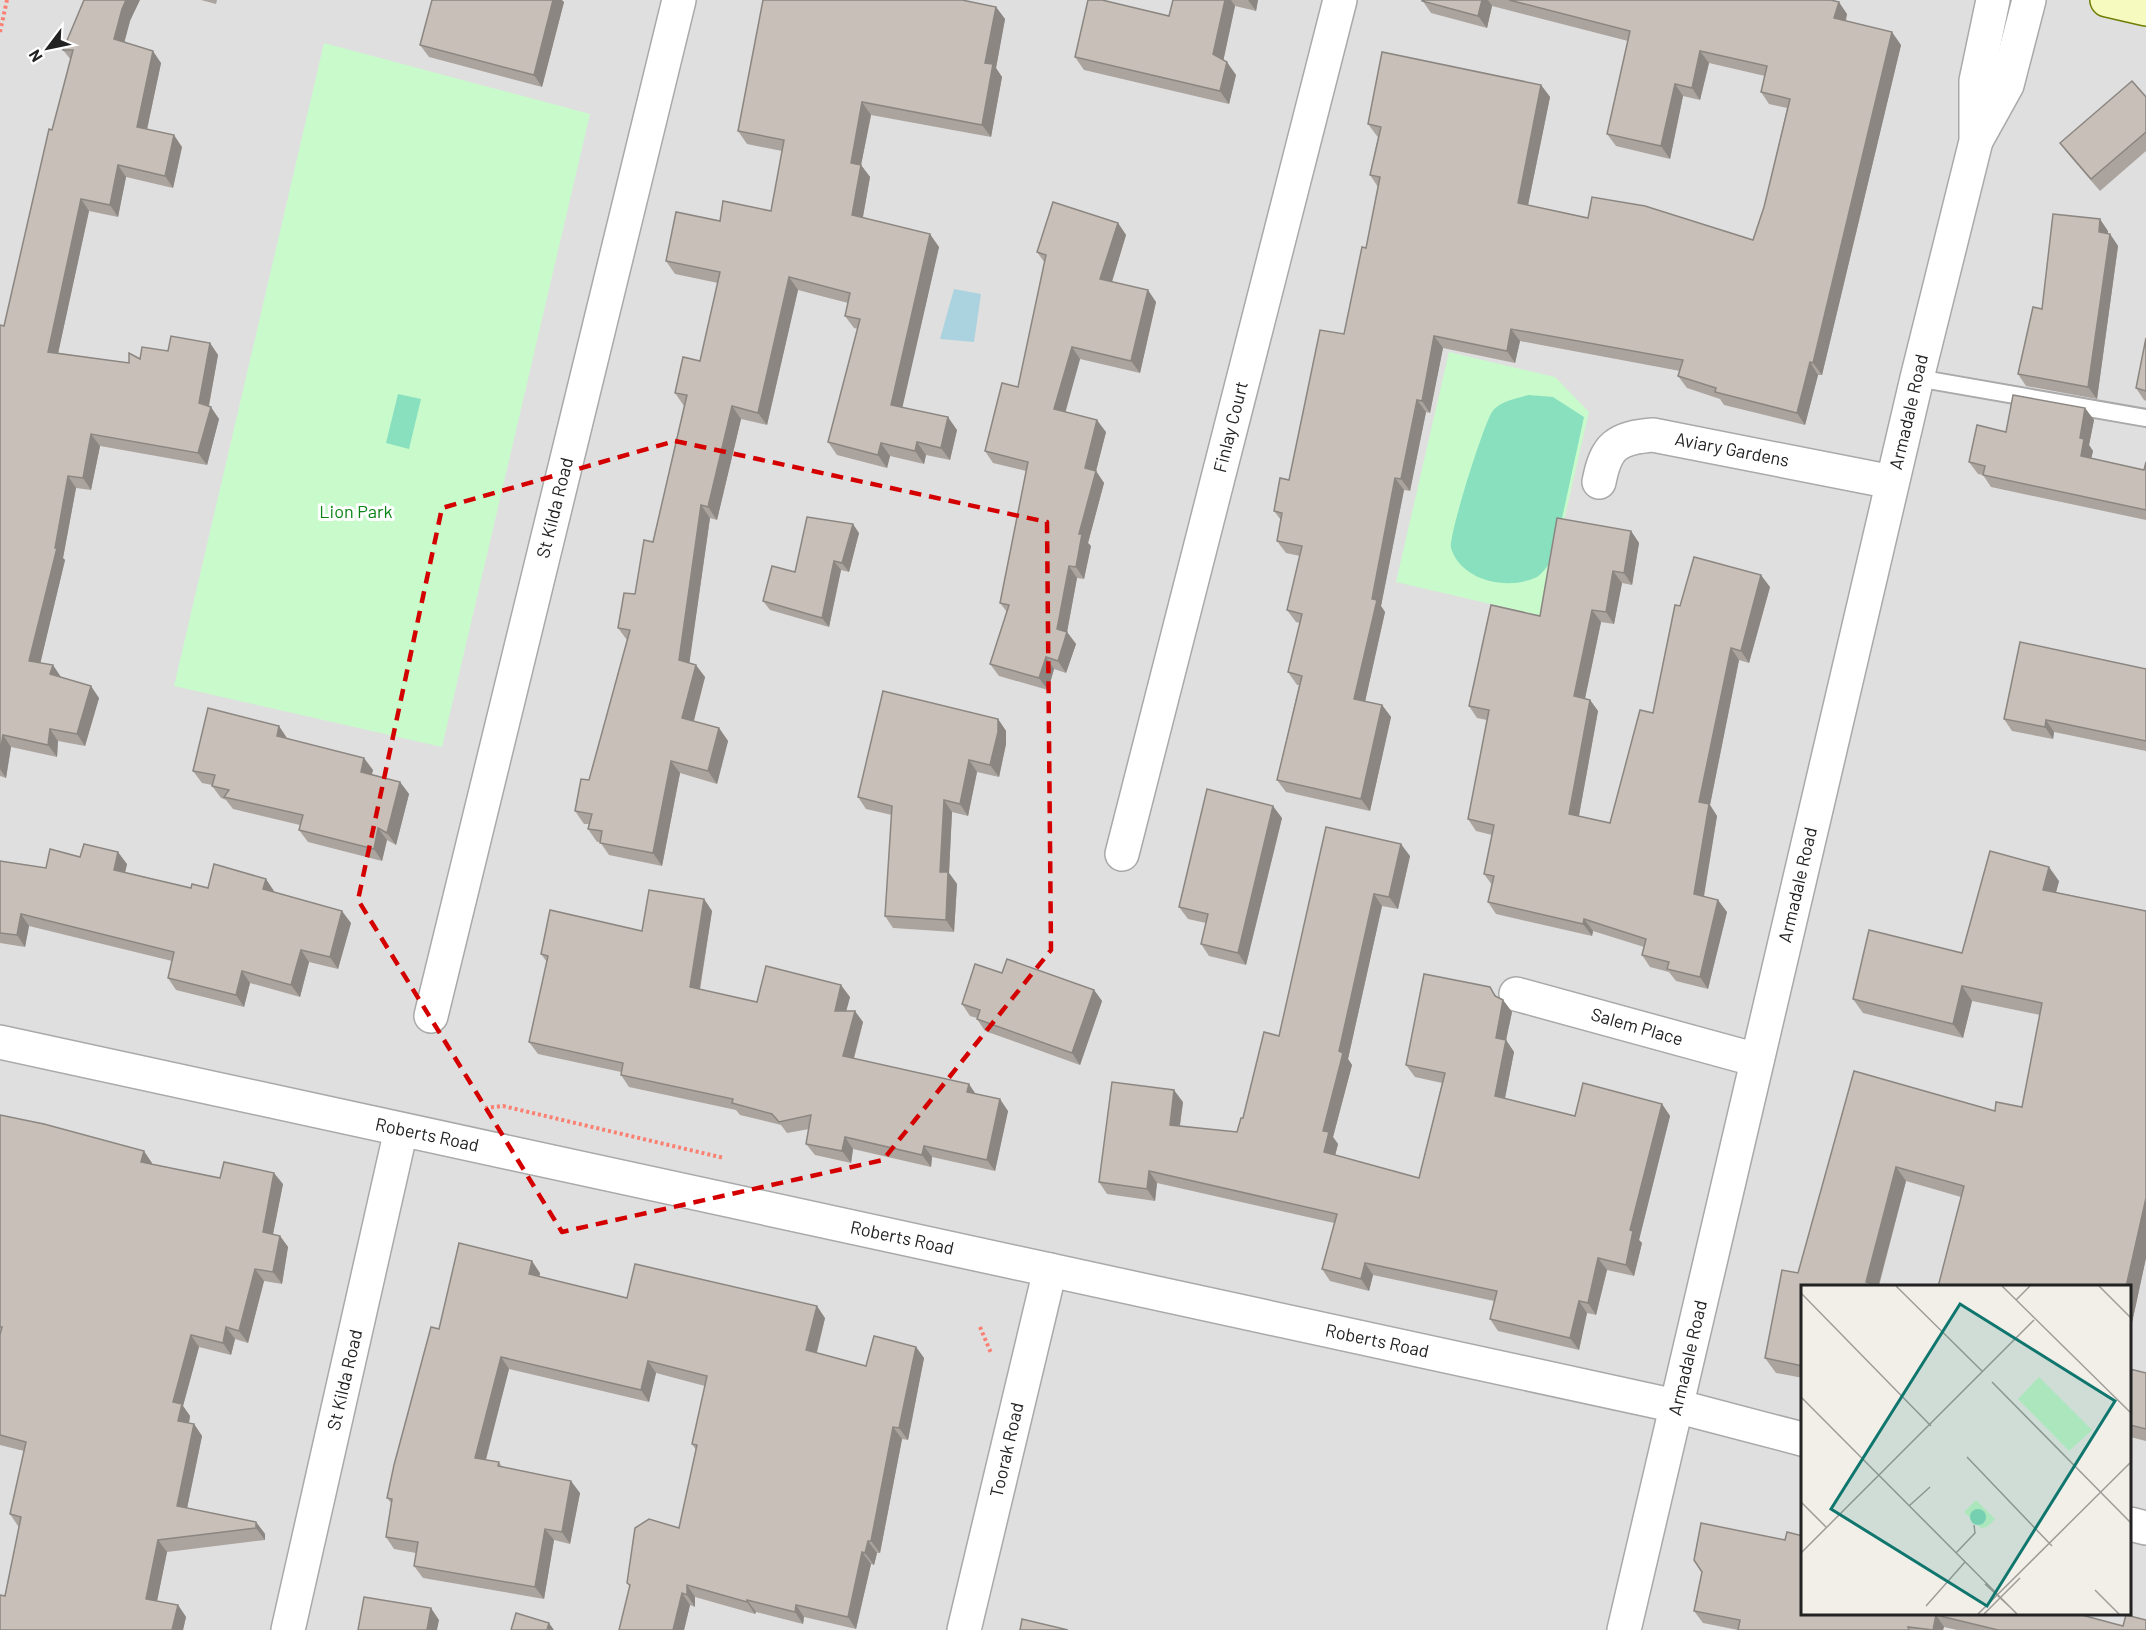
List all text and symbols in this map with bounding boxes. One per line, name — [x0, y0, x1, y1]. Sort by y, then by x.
north arrow — [18, 18, 78, 78]
text: N — [24, 47, 46, 66]
street label: Armadale Road — [1884, 352, 1932, 472]
street label: Finlay Court — [1208, 379, 1252, 475]
street label: Aviary Gardens — [1673, 427, 1791, 471]
street label: St Kilda Road — [531, 455, 577, 560]
park label: Lion Park — [319, 500, 393, 522]
street label: Armadale Road — [1773, 825, 1821, 945]
street label: Salem Place — [1589, 1002, 1686, 1050]
street label: Roberts Road — [373, 1112, 481, 1156]
street label: Roberts Road — [848, 1215, 956, 1259]
inset map — [1801, 1285, 2131, 1615]
street label: Armadale Road — [1663, 1298, 1711, 1418]
street label: Roberts Road — [1323, 1318, 1431, 1362]
street label: St Kilda Road — [322, 1327, 366, 1432]
street label: Toorak Road — [984, 1400, 1028, 1499]

